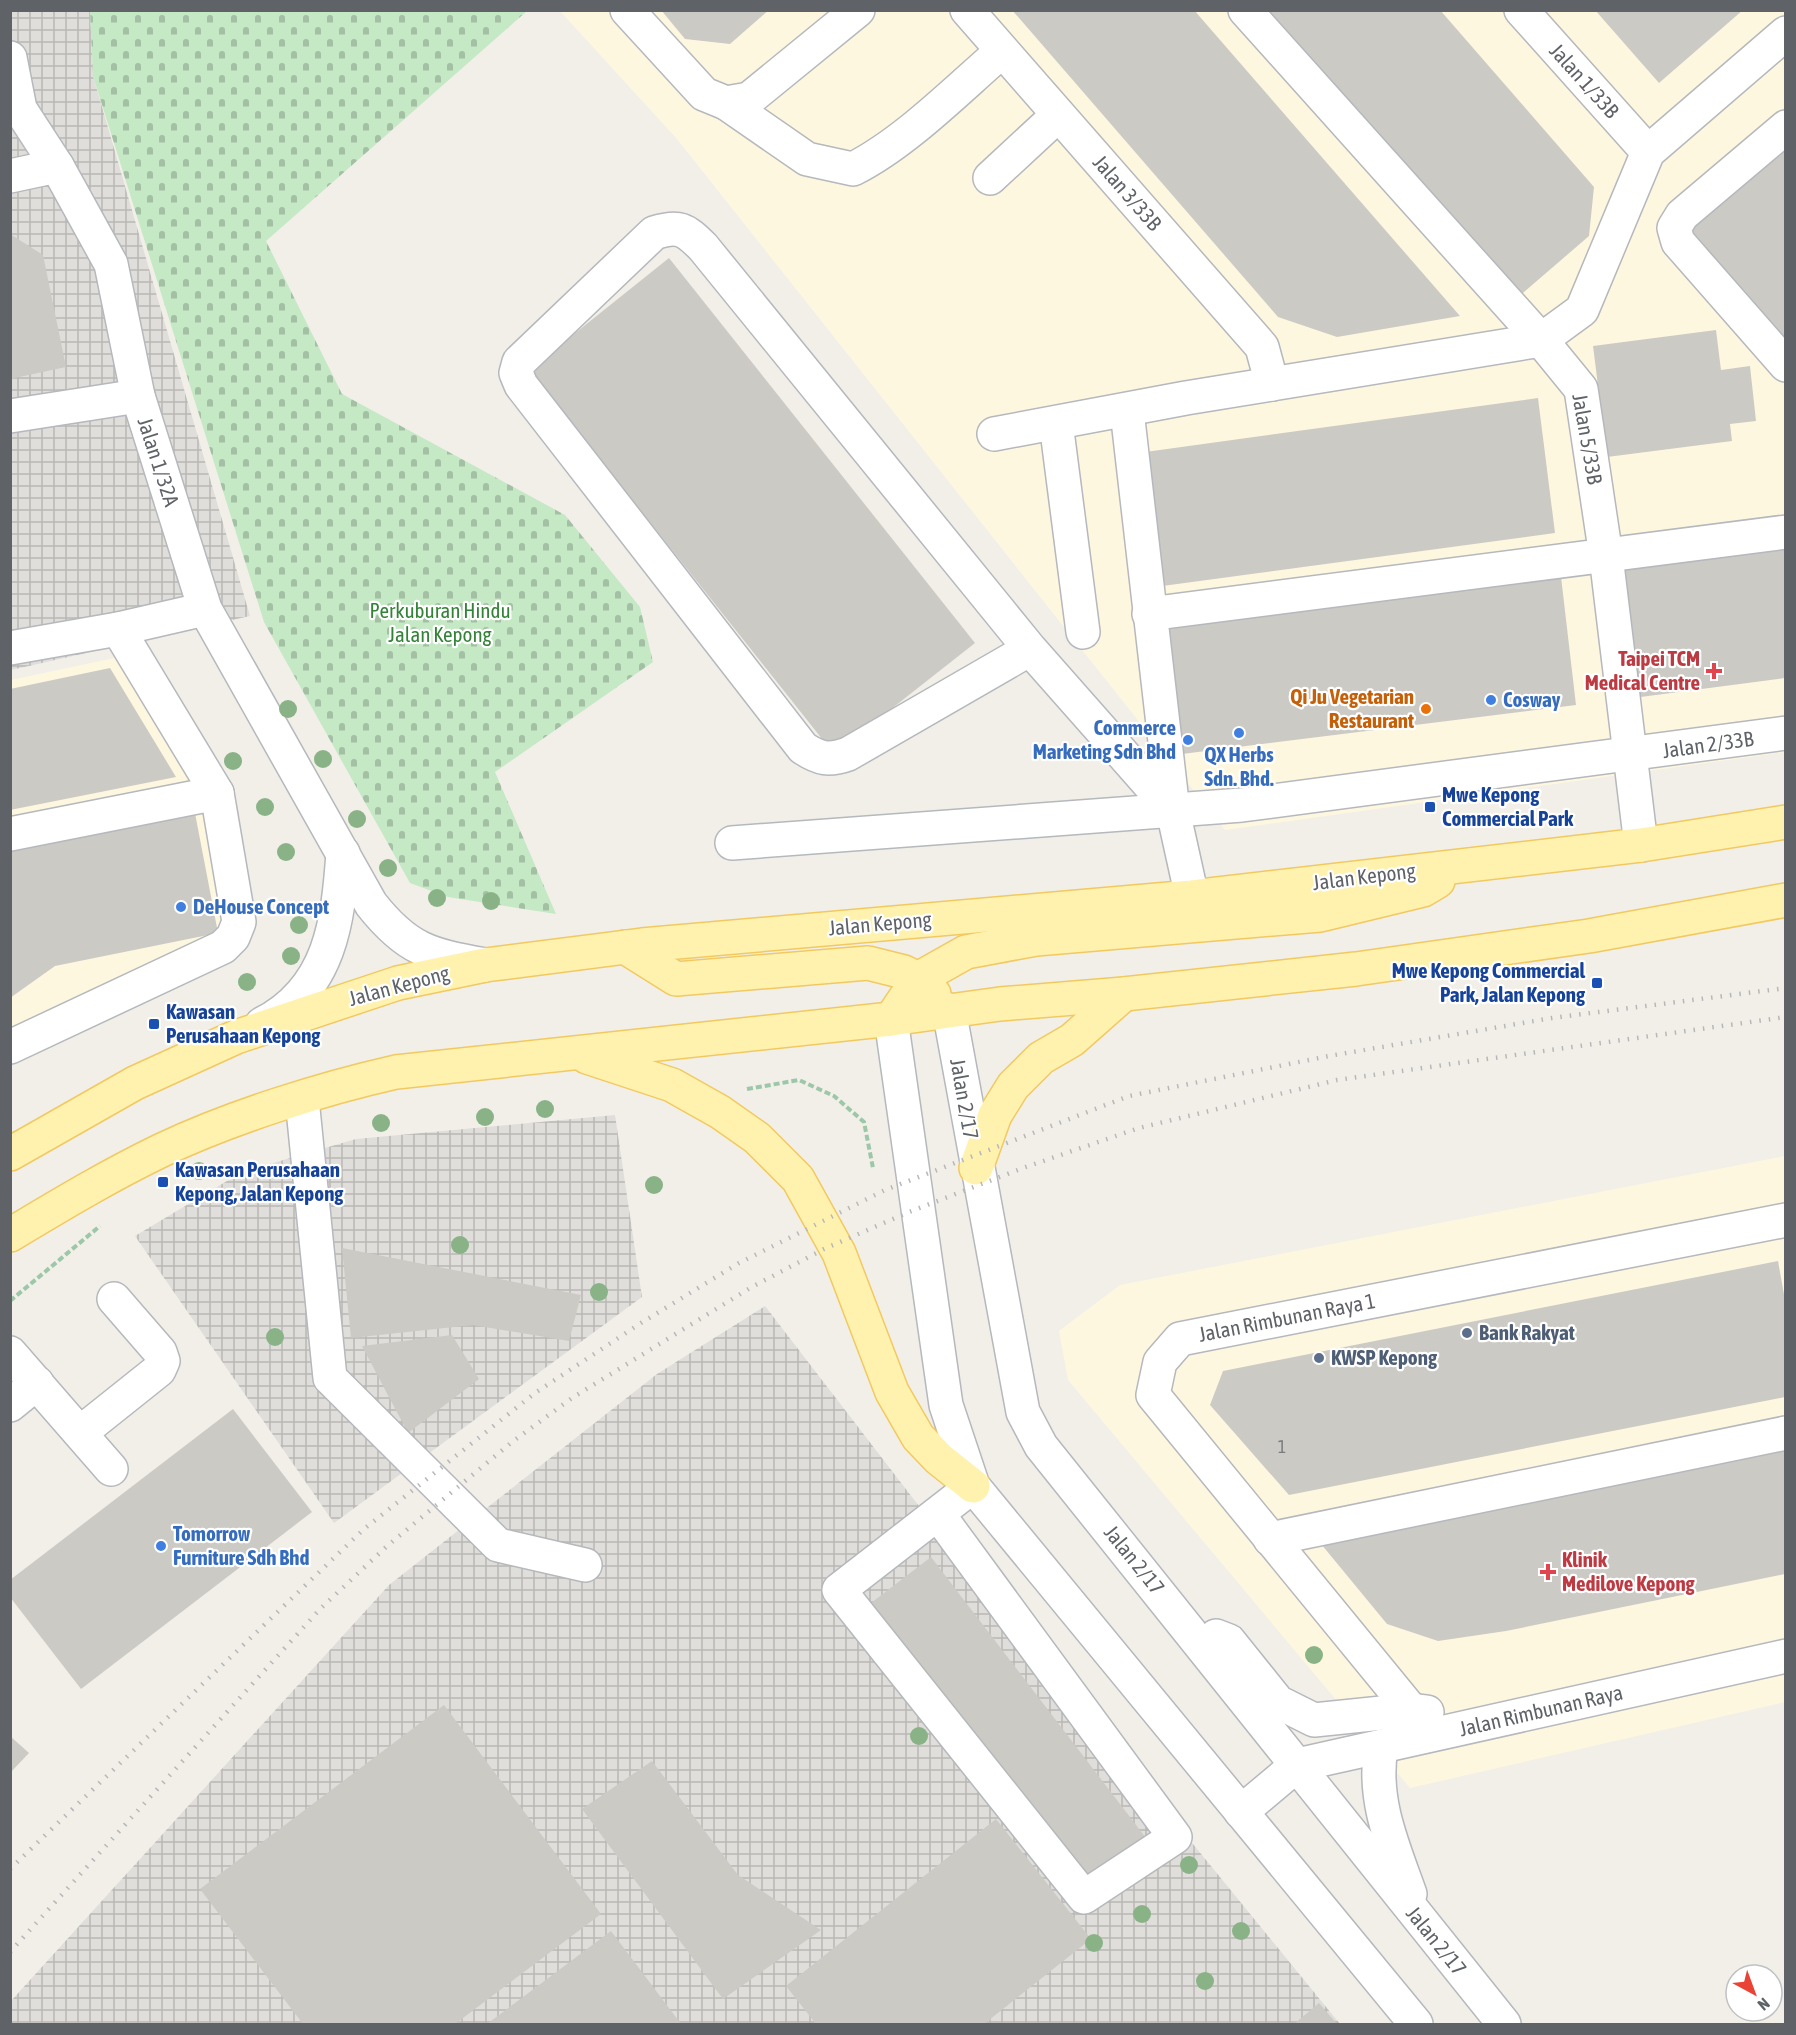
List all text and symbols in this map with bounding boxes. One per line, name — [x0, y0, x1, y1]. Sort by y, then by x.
street label: Jalan 1/33B — [1545, 38, 1624, 122]
street label: Jalan 3/33B — [1089, 150, 1167, 235]
street label: Jalan 5/33B — [1568, 392, 1608, 486]
street label: Jalan 1/32A — [133, 414, 185, 510]
park label: Perkuburan Hindu Jalan Kepong — [369, 598, 511, 646]
place label: Taipei TCM Medical Centre — [1585, 646, 1700, 694]
marker: Taipei TCM Medical Centre — [1705, 662, 1723, 680]
place label: Qi Ju Vegetarian Restaurant — [1290, 684, 1414, 732]
place label: Cosway — [1503, 687, 1561, 711]
marker: Cosway — [1484, 693, 1498, 707]
marker: Qi Ju Vegetarian Restaurant — [1419, 702, 1433, 716]
place label: Commerce Marketing Sdn Bhd — [1033, 715, 1176, 763]
marker: QX Herbs Sdn. Bhd. — [1232, 726, 1246, 740]
street label: Jalan 2/33B — [1661, 726, 1755, 762]
marker: Commerce Marketing Sdn Bhd — [1181, 733, 1195, 747]
place label: QX Herbs Sdn. Bhd. — [1204, 742, 1274, 790]
place label: Mwe Kepong Commercial Park — [1442, 782, 1574, 830]
marker: Mwe Kepong Commercial Park — [1423, 800, 1437, 814]
street label: Jalan Kepong — [1311, 858, 1417, 894]
place label: DeHouse Concept — [193, 894, 329, 918]
marker: DeHouse Concept — [174, 900, 188, 914]
street label: Jalan Kepong — [827, 907, 932, 939]
place label: Mwe Kepong Commercial Park, Jalan Kepong — [1392, 958, 1586, 1006]
street label: Jalan Kepong — [346, 960, 452, 1010]
marker: Mwe Kepong Commercial Park, Jalan Kepong — [1590, 976, 1604, 990]
place label: Kawasan Perusahaan Kepong — [166, 999, 321, 1047]
marker: Kawasan Perusahaan Kepong — [147, 1017, 161, 1031]
street label: Jalan 2/17 — [946, 1057, 984, 1141]
place label: Kawasan Perusahaan Kepong, Jalan Kepong — [175, 1157, 344, 1205]
marker: Kawasan Perusahaan Kepong, Jalan Kepong — [156, 1175, 170, 1189]
street label: Jalan Rimbunan Raya 1 — [1196, 1288, 1377, 1346]
place label: Bank Rakyat — [1479, 1320, 1575, 1344]
marker: Bank Rakyat — [1460, 1326, 1474, 1340]
place label: KWSP Kepong — [1331, 1345, 1438, 1369]
marker: KWSP Kepong — [1312, 1351, 1326, 1365]
house number: 1 — [1278, 1436, 1286, 1457]
street label: Jalan 2/17 — [1100, 1520, 1170, 1599]
place label: Tomorrow Furniture Sdh Bhd — [173, 1521, 309, 1569]
marker: Tomorrow Furniture Sdh Bhd — [154, 1539, 168, 1553]
place label: Klinik Medilove Kepong — [1562, 1547, 1696, 1595]
marker: Klinik Medilove Kepong — [1539, 1563, 1557, 1581]
street label: Jalan Rimbunan Raya — [1457, 1680, 1625, 1740]
street label: Jalan 2/17 — [1402, 1901, 1472, 1980]
north arrow — [1724, 1963, 1784, 2023]
text: N — [1754, 1994, 1773, 2014]

